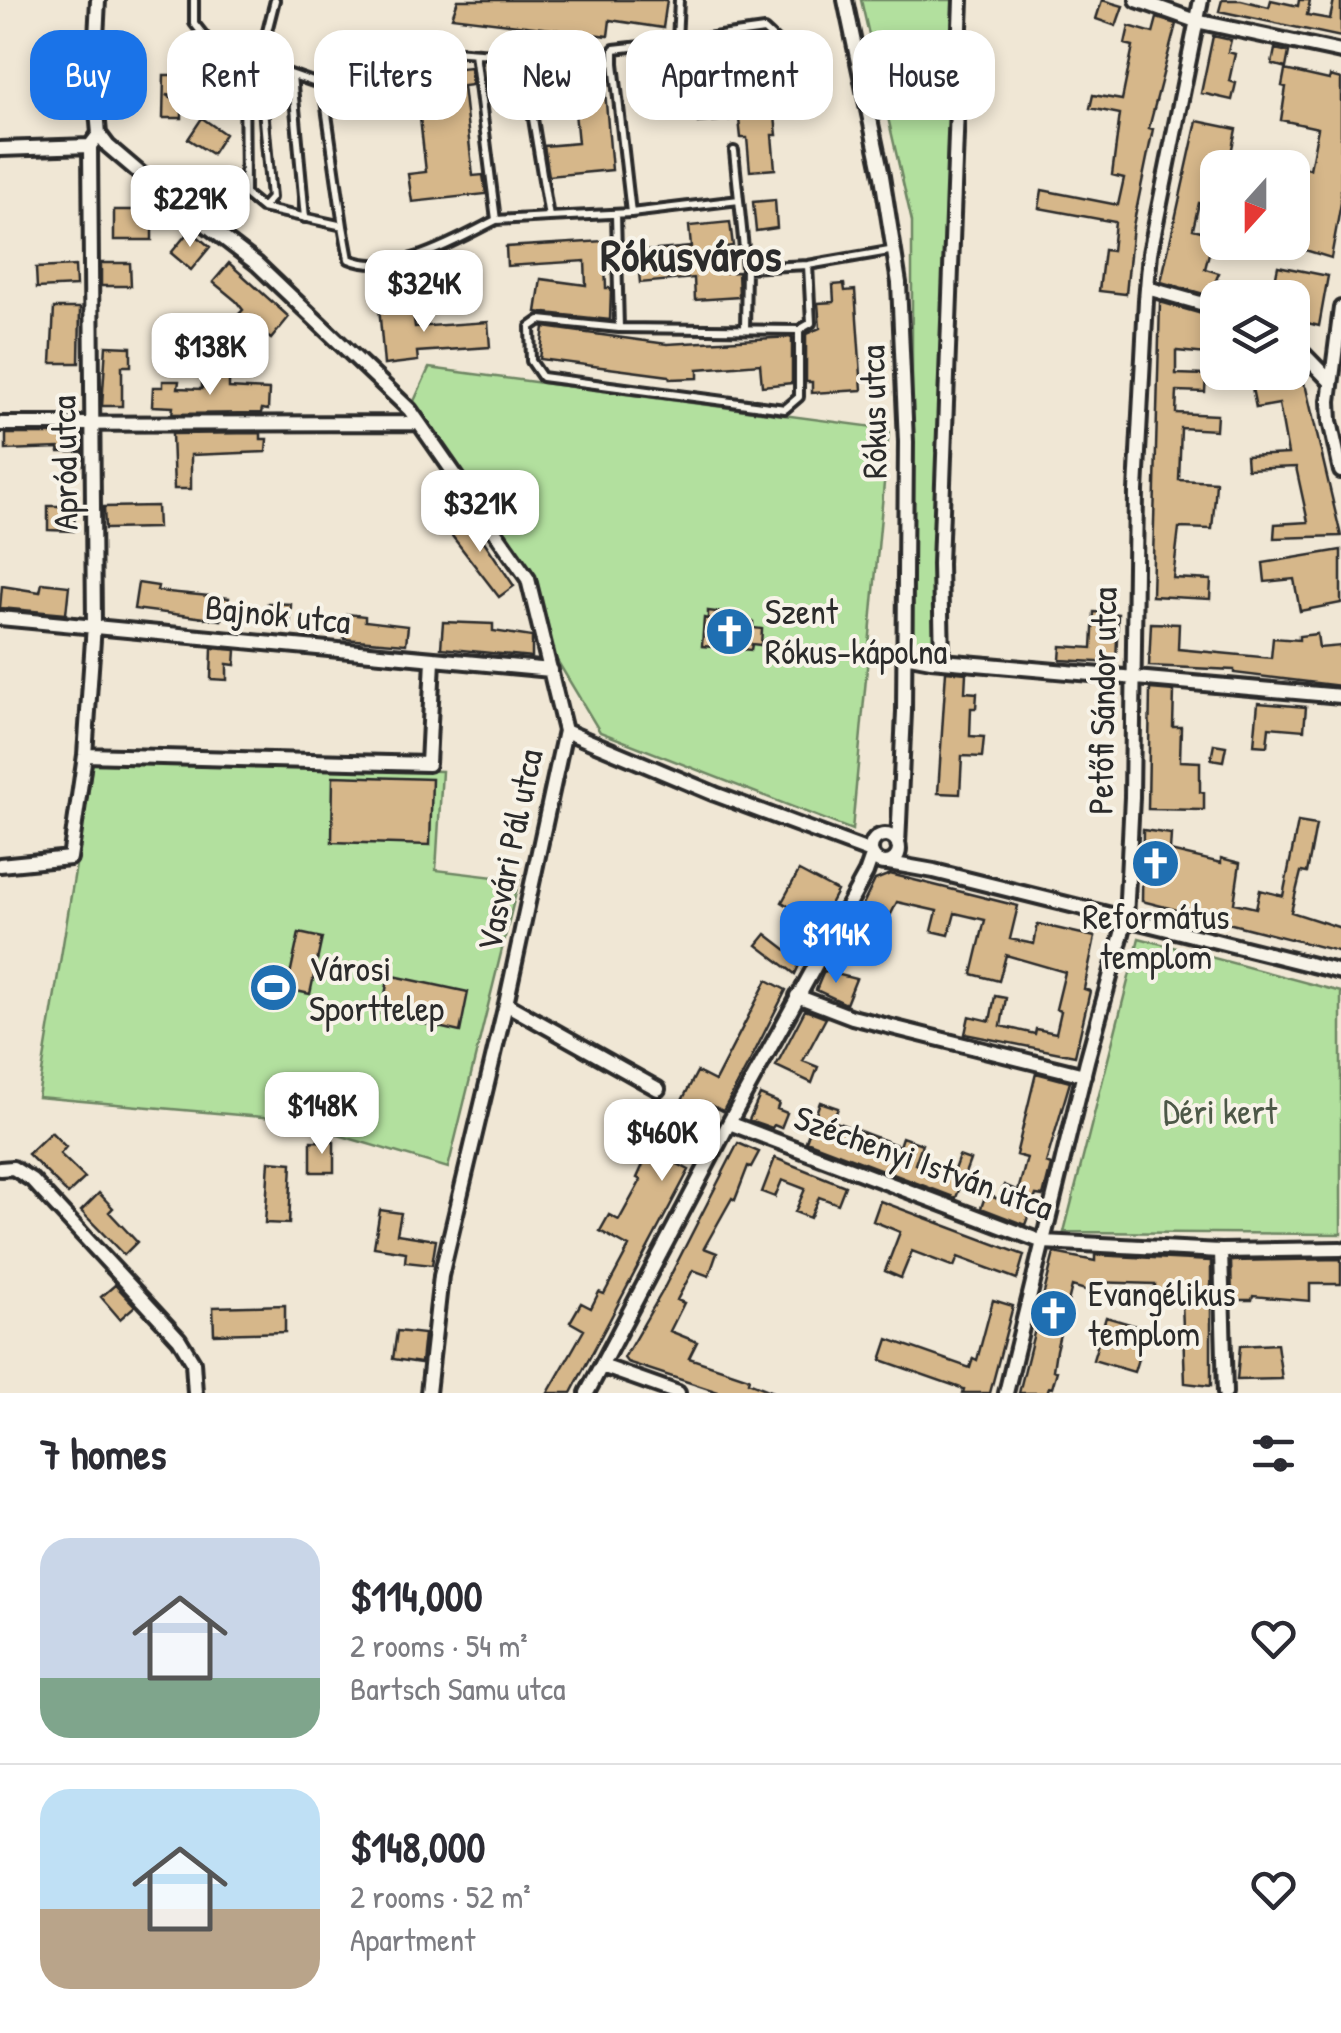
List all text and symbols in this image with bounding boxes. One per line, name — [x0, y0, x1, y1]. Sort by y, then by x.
chip: Buy — [30, 30, 147, 120]
chip: Rent — [167, 30, 294, 120]
chip: Filters — [314, 30, 467, 120]
chip: New — [487, 30, 606, 120]
chip: Apartment — [626, 30, 833, 120]
chip: House — [853, 30, 995, 120]
north arrow — [1200, 150, 1310, 260]
map controls — [1200, 150, 1310, 390]
pin: $229K — [120, 165, 260, 250]
text: $229K — [153, 176, 227, 219]
district label: Rókusváros — [601, 224, 782, 285]
pin: $324K — [354, 250, 494, 335]
text: $324K — [387, 261, 461, 304]
button: layers — [1200, 280, 1310, 390]
pin: $138K — [140, 313, 280, 398]
text: $138K — [174, 324, 246, 367]
street label: Rókus utca — [848, 345, 898, 479]
street label: Apród utca — [39, 395, 89, 531]
pin: $321K — [410, 470, 550, 555]
text: $321K — [443, 481, 517, 524]
street label: Bajnok utca — [203, 583, 353, 645]
street label: Petőfi Sándor utca — [1077, 587, 1127, 815]
place label: Szent Rókus-kápolna — [765, 588, 948, 675]
church icon: Szent Rókus-kápolna — [704, 605, 756, 657]
street label: Vasvári Pál utca — [465, 744, 553, 955]
church icon: Református templom — [1130, 838, 1182, 890]
place label: Református templom — [1082, 893, 1230, 980]
pin: $114K — [766, 901, 906, 986]
text: $114K — [802, 912, 870, 955]
place label: Városi Sporttelep — [309, 945, 444, 1032]
sports icon: Városi Sporttelep — [248, 962, 300, 1014]
pin: $148K — [252, 1072, 392, 1157]
text: $148K — [287, 1083, 357, 1126]
park label: Déri kert — [1163, 1088, 1278, 1135]
street label: Széchenyi István utca — [788, 1093, 1060, 1231]
pin: $460K — [592, 1099, 732, 1184]
text: $460K — [626, 1110, 698, 1153]
place label: Evangélikus templom — [1088, 1270, 1236, 1357]
church icon: Evangélikus templom — [1027, 1287, 1079, 1339]
text: 7 homes — [40, 1425, 166, 1482]
icon: filters — [1246, 1426, 1301, 1481]
text: $114,000 — [350, 1567, 482, 1624]
icon: home — [120, 1578, 240, 1698]
icon: heart — [1246, 1611, 1301, 1666]
text: 2 rooms · 54 m² — [350, 1624, 528, 1667]
text: Bartsch Samu utca — [350, 1667, 566, 1710]
text: $148,000 — [350, 1818, 485, 1875]
icon: home — [120, 1829, 240, 1949]
icon: heart — [1246, 1862, 1301, 1917]
text: 2 rooms · 52 m² — [350, 1875, 531, 1918]
text: Apartment — [350, 1918, 475, 1961]

